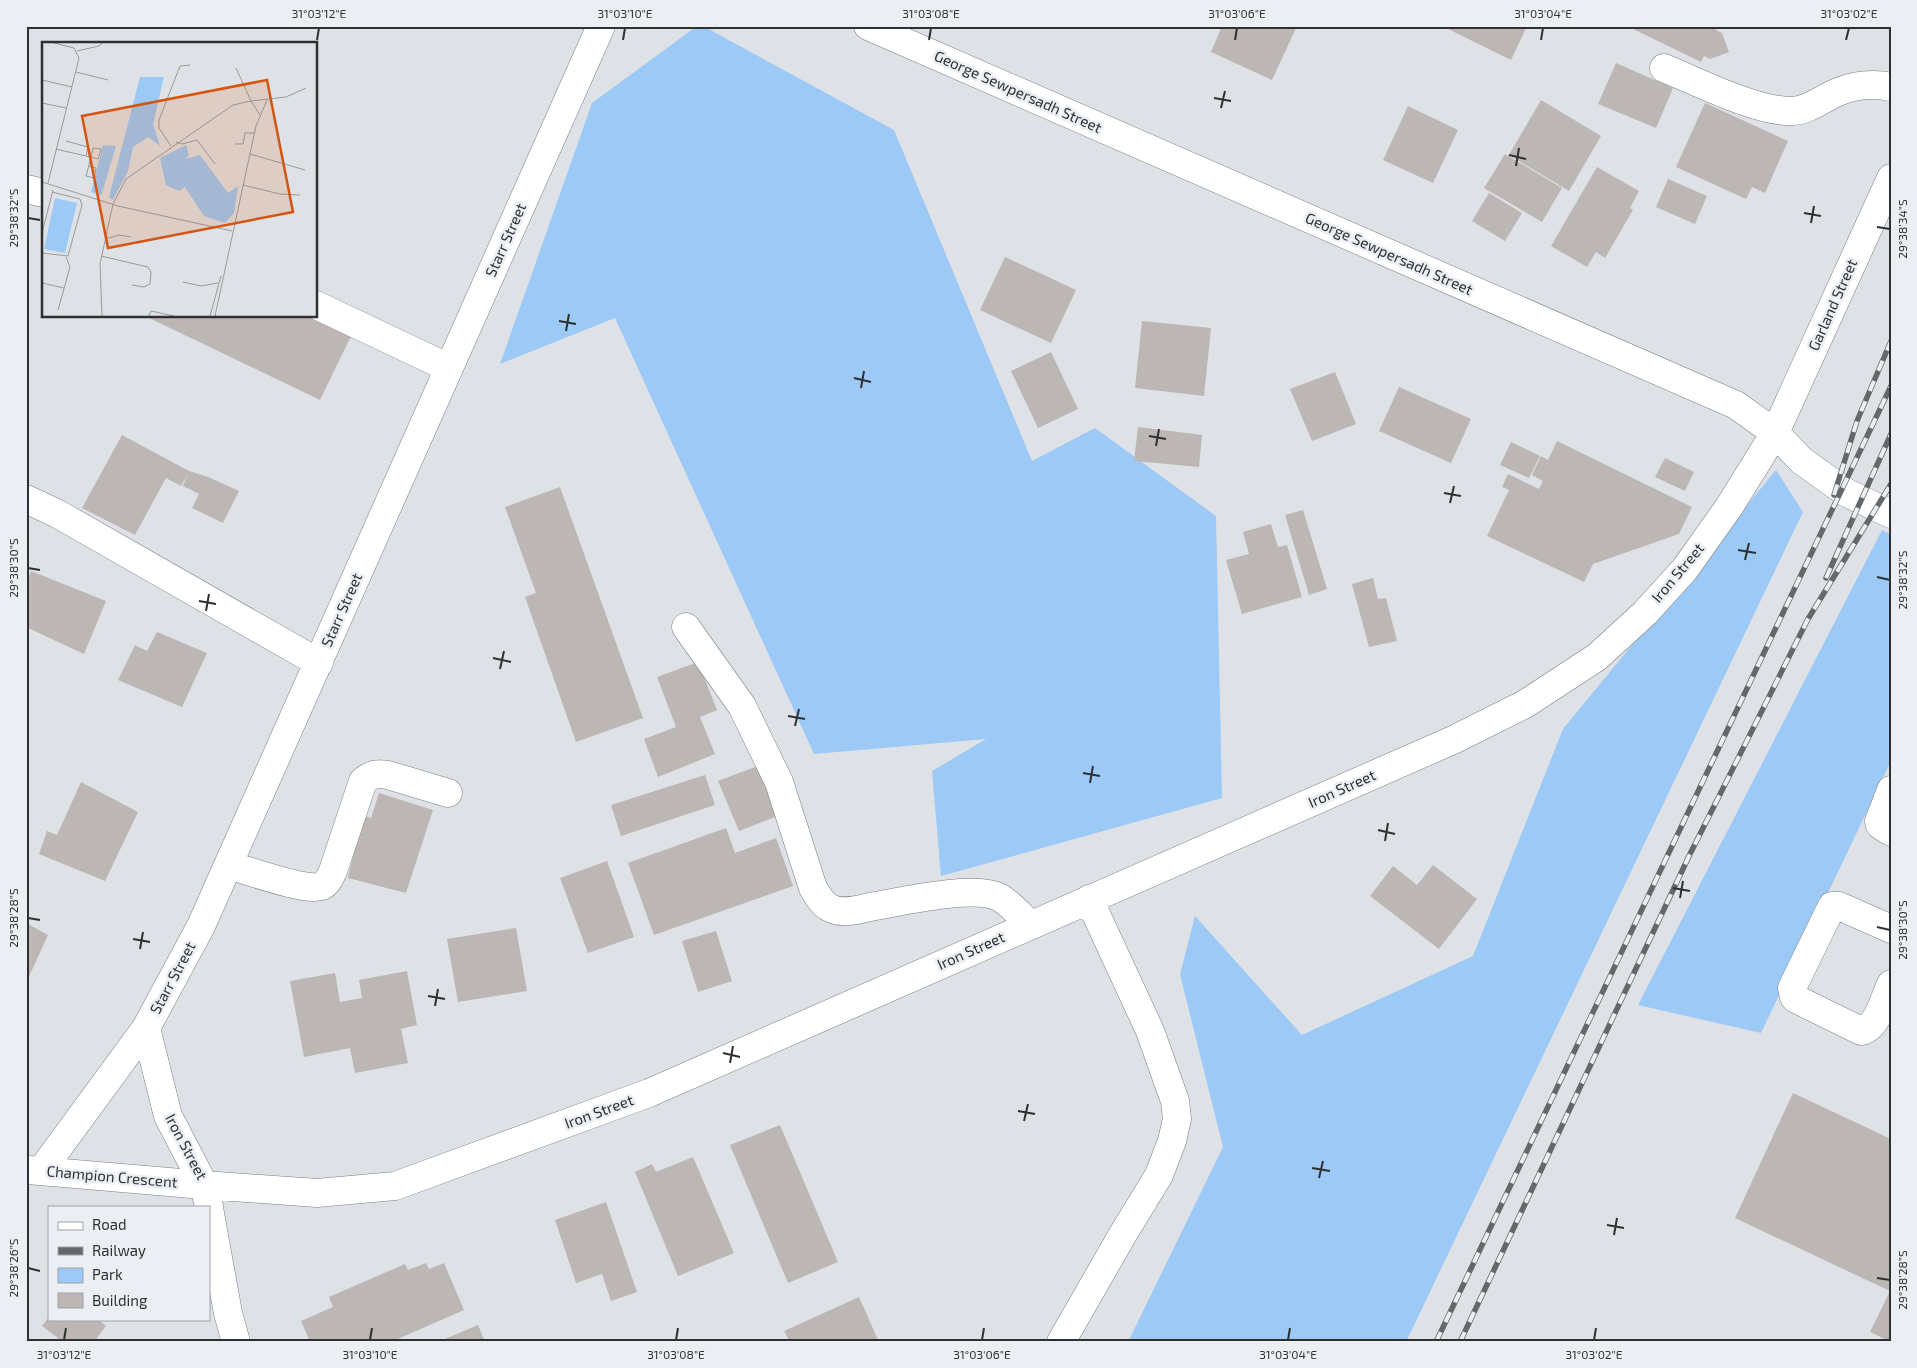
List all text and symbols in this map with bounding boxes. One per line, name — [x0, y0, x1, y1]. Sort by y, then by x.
text: 31°03'12"E — [292, 6, 347, 20]
text: 31°03'10"E — [597, 6, 653, 20]
text: 31°03'08"E — [902, 6, 960, 20]
text: 31°03'06"E — [1208, 6, 1266, 20]
text: 31°03'04"E — [1514, 6, 1572, 20]
text: 31°03'02"E — [1820, 6, 1878, 20]
inset map — [42, 42, 318, 318]
street label: George Sewpersadh Street — [932, 46, 1105, 136]
text: 29°38'32"S — [6, 188, 20, 247]
text: 29°38'34"S — [1895, 199, 1909, 259]
street label: Starr Street — [481, 200, 529, 279]
street label: George Sewpersadh Street — [1303, 208, 1476, 298]
street label: Garland Street — [1804, 256, 1860, 353]
text: 29°38'30"S — [6, 538, 20, 598]
street label: Iron Street — [1647, 539, 1707, 606]
text: 29°38'32"S — [1895, 550, 1909, 609]
street label: Starr Street — [317, 570, 365, 649]
street label: Iron Street — [1305, 765, 1378, 811]
text: 29°38'28"S — [6, 888, 20, 948]
text: 29°38'30"S — [1895, 900, 1909, 960]
street label: Iron Street — [934, 927, 1007, 973]
street label: Starr Street — [146, 938, 199, 1017]
street label: Iron Street — [562, 1090, 636, 1132]
street label: Iron Street — [162, 1111, 212, 1183]
street label: Champion Crescent — [46, 1161, 179, 1191]
legend — [48, 1206, 210, 1320]
text: Road — [92, 1215, 127, 1233]
text: 29°38'26"S — [6, 1238, 20, 1298]
text: Railway — [92, 1241, 146, 1259]
text: 29°38'28"S — [1895, 1250, 1909, 1310]
text: Park — [92, 1265, 123, 1283]
text: Building — [92, 1291, 148, 1309]
text: 31°03'12"E — [37, 1347, 92, 1361]
text: 31°03'10"E — [342, 1347, 398, 1361]
text: 31°03'08"E — [647, 1347, 705, 1361]
text: 31°03'06"E — [953, 1347, 1011, 1361]
text: 31°03'04"E — [1259, 1347, 1317, 1361]
text: 31°03'02"E — [1565, 1347, 1623, 1361]

